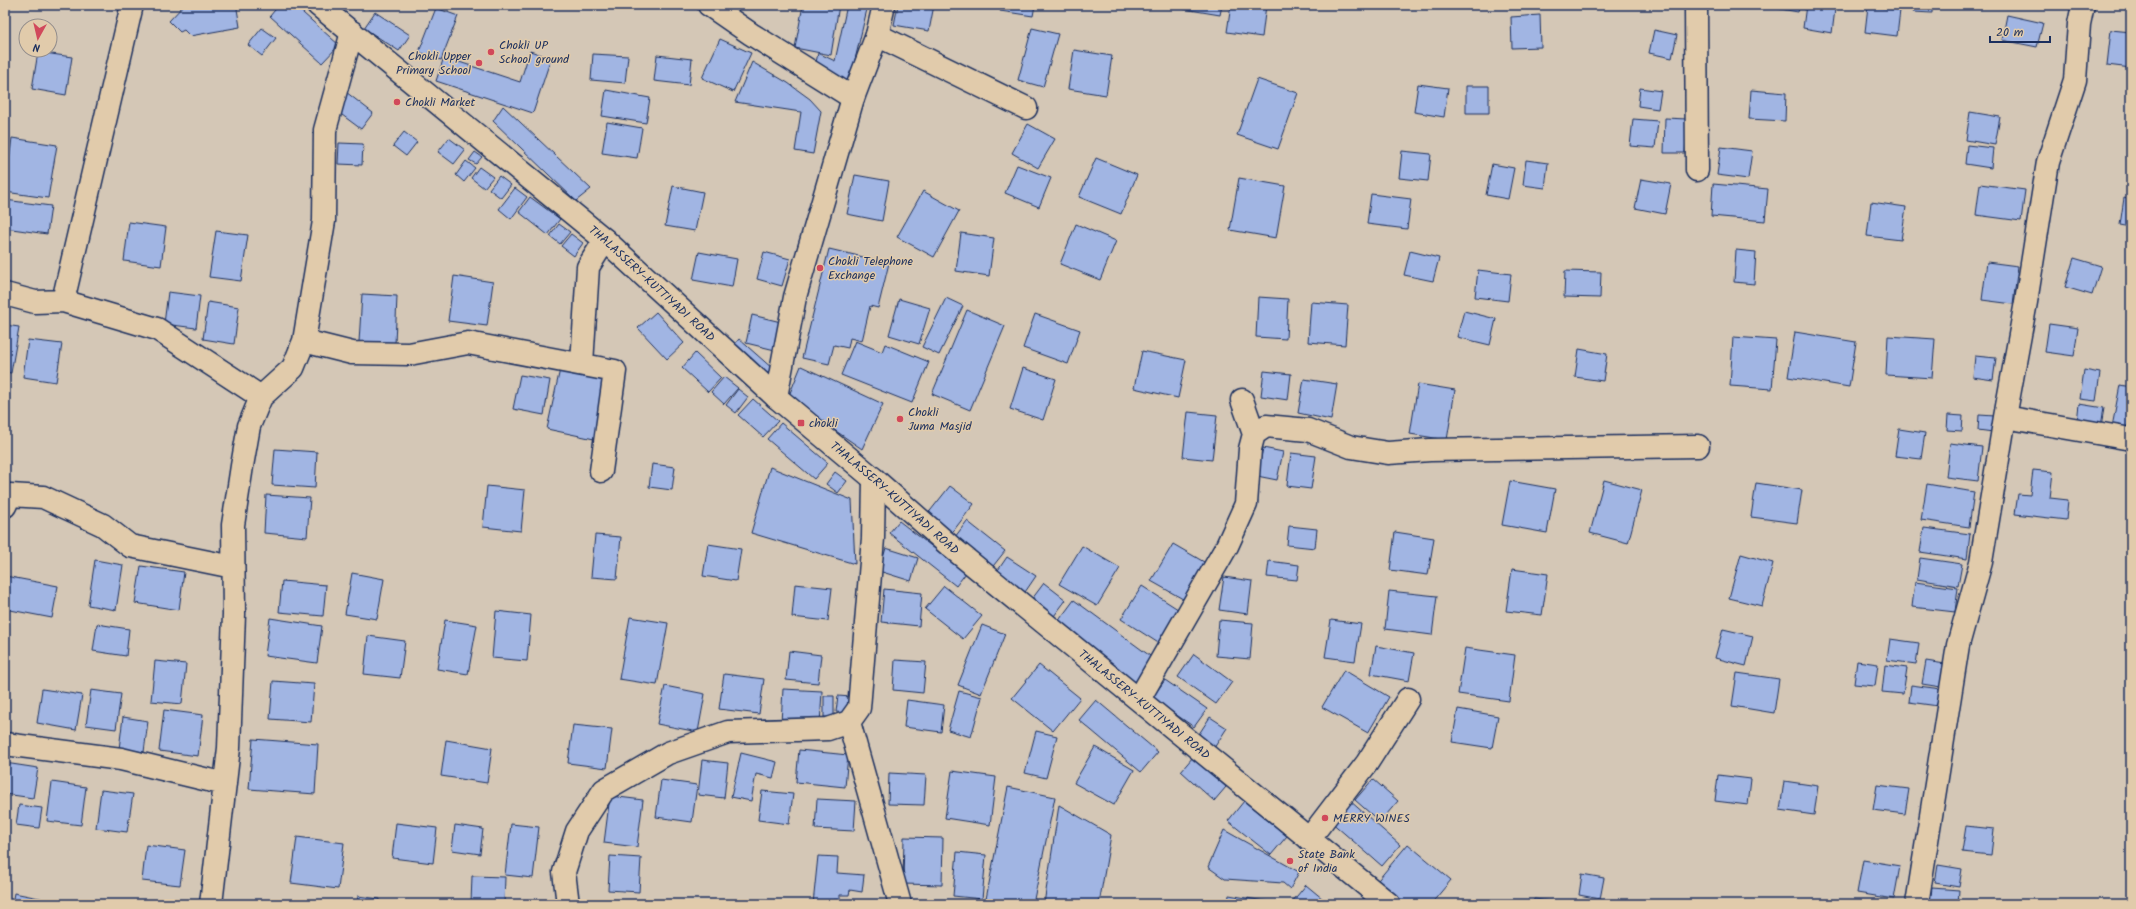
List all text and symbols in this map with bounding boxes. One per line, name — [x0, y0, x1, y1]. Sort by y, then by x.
north arrow — [18, 18, 58, 58]
scale bar — [1990, 18, 2050, 44]
text: 20 m — [1996, 23, 2024, 42]
place label: Chokli UP School ground — [499, 36, 570, 69]
text: N — [32, 38, 41, 56]
place label: Chokli Upper Primary School — [396, 47, 472, 80]
marker: Chokli UP School ground — [486, 47, 496, 57]
marker: Chokli Upper Primary School — [474, 58, 484, 68]
place label: Chokli Market — [405, 93, 475, 112]
marker: Chokli Market — [392, 97, 402, 107]
street label: THALASSERY-KUTTIYADI ROAD — [584, 221, 720, 347]
place label: Chokli Telephone Exchange — [828, 252, 913, 285]
marker: Chokli Telephone Exchange — [815, 263, 825, 273]
place label: Chokli Juma Masjid — [908, 403, 972, 436]
place label: chokli — [809, 414, 839, 433]
marker: Chokli Juma Masjid — [895, 414, 905, 424]
marker: chokli — [796, 418, 806, 428]
street label: THALASSERY-KUTTIYADI ROAD — [826, 437, 964, 560]
street label: THALASSERY-KUTTIYADI ROAD — [1074, 645, 1215, 764]
place label: MERRY WINES — [1333, 809, 1410, 828]
marker: MERRY WINES — [1320, 813, 1330, 823]
place label: State Bank of India — [1298, 845, 1355, 878]
marker: State Bank of India — [1285, 856, 1295, 866]

